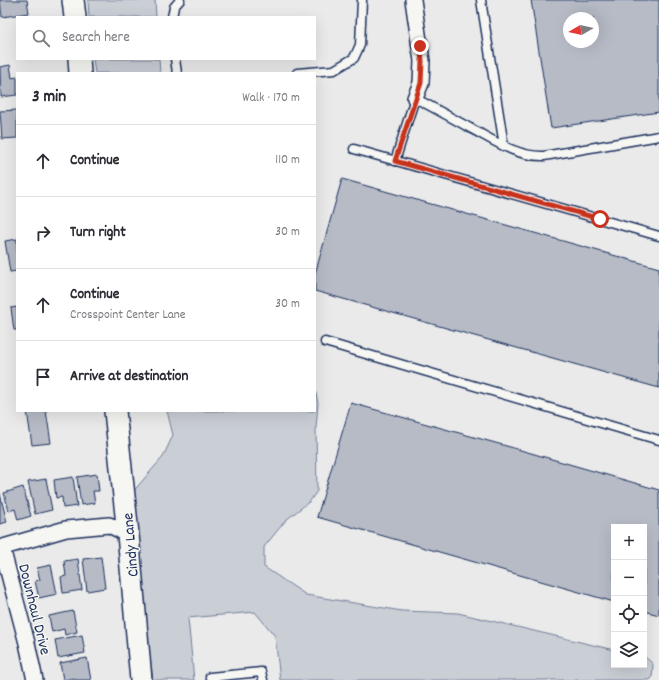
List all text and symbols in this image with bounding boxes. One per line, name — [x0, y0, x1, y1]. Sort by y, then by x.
north arrow — [563, 12, 599, 48]
search box — [16, 16, 316, 60]
icon: search — [30, 27, 52, 49]
text: Search here — [62, 27, 130, 49]
route end — [411, 37, 429, 55]
text: 3 min — [32, 86, 66, 110]
text: Walk · 170 m — [242, 89, 300, 108]
icon: ahead — [32, 150, 54, 172]
text: Continue — [70, 150, 119, 172]
text: 110 m — [275, 151, 300, 170]
route start — [591, 210, 609, 228]
icon: right — [32, 222, 54, 244]
text: Turn right — [70, 222, 126, 244]
text: 30 m — [275, 223, 300, 242]
text: Continue — [70, 284, 119, 306]
icon: ahead — [32, 294, 54, 316]
text: 30 m — [275, 295, 300, 314]
text: Crosspoint Center Lane — [70, 306, 186, 325]
icon: arrive — [32, 366, 54, 388]
text: Arrive at destination — [70, 366, 188, 388]
street label: Cindy Lane — [117, 512, 146, 578]
map controls — [611, 524, 647, 668]
button: + — [611, 524, 647, 560]
button: − — [611, 560, 647, 596]
street label: Downhaul Drive — [11, 562, 56, 658]
button: locate — [611, 596, 647, 632]
button: layers — [611, 632, 647, 668]

